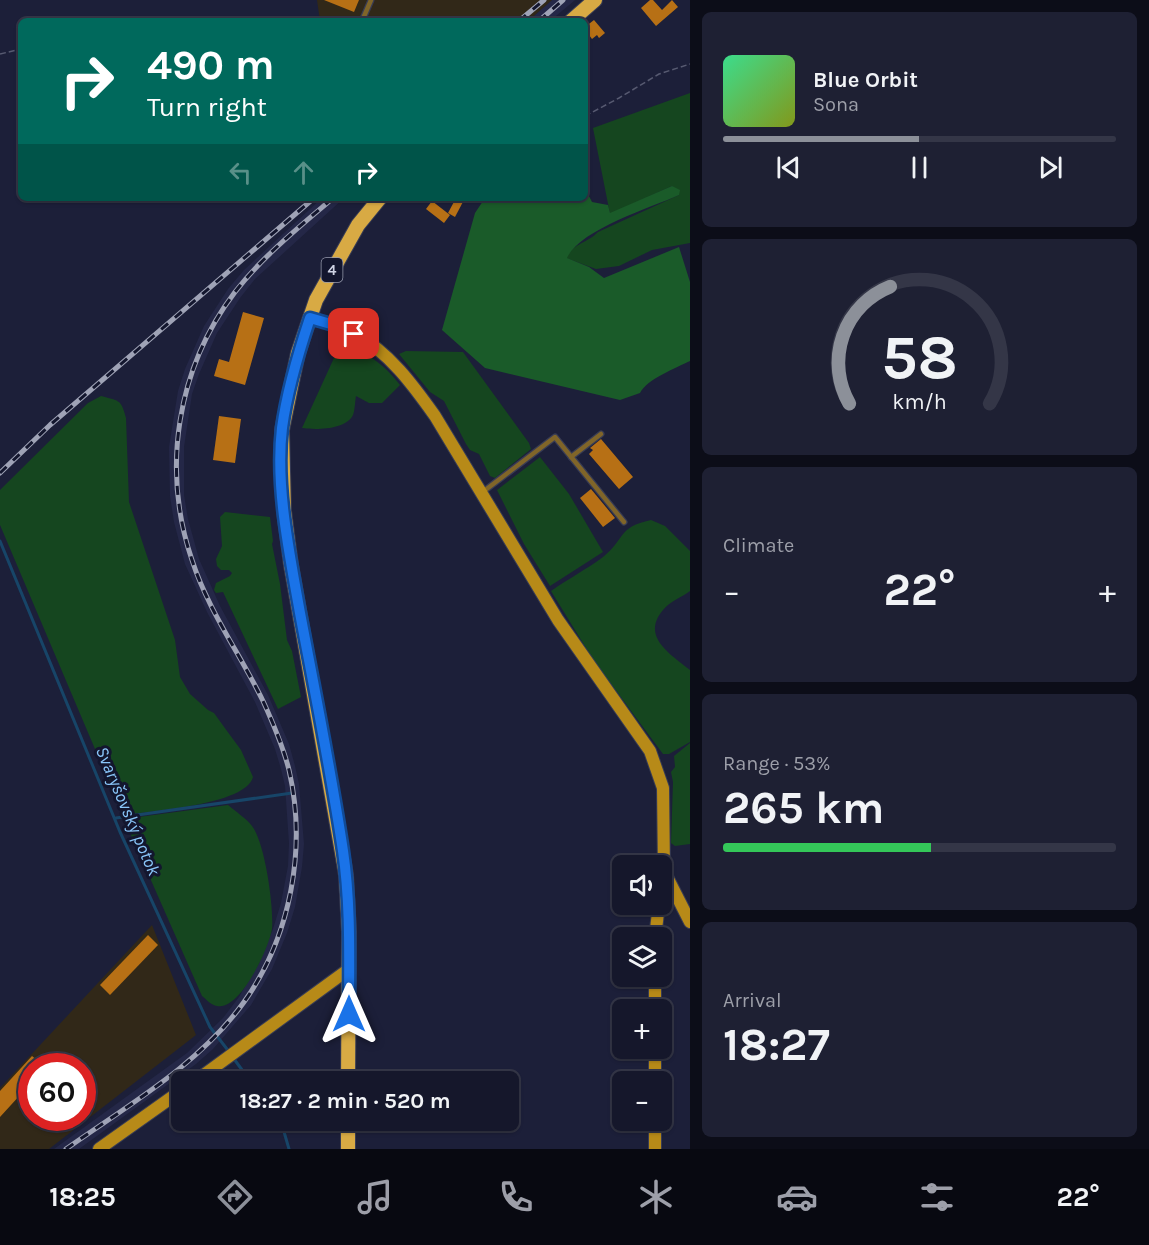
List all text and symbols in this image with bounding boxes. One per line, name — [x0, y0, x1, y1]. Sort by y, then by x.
text: 490 m — [147, 40, 275, 90]
icon: right — [48, 42, 126, 120]
text: Blue Orbit — [813, 67, 918, 93]
text: Turn right — [147, 91, 267, 123]
text: Sona — [813, 93, 859, 116]
icon: previous — [772, 151, 805, 184]
icon: pause — [903, 151, 936, 184]
icon: next — [1034, 151, 1067, 184]
icon: left — [224, 156, 257, 189]
icon: ahead — [287, 156, 320, 189]
icon: right — [350, 156, 383, 189]
road number: 4 — [322, 258, 342, 282]
pin — [328, 308, 379, 359]
icon: arrive — [337, 317, 370, 350]
text: 58 — [881, 321, 958, 394]
text: km/h — [892, 390, 947, 415]
text: Climate — [723, 534, 794, 557]
text: 22° — [884, 564, 955, 616]
text: − — [723, 572, 740, 610]
text: + — [1099, 572, 1116, 610]
water label: Svaryšovský potok — [91, 743, 165, 880]
text: Range · 53% — [723, 752, 831, 775]
text: 265 km — [723, 782, 884, 834]
map controls — [612, 855, 672, 1131]
button: sound — [612, 855, 672, 915]
button: layers — [612, 927, 672, 987]
position arrow — [317, 982, 381, 1046]
text: Arrival — [723, 989, 782, 1012]
button: + — [612, 999, 672, 1059]
text: 18:27 — [723, 1019, 830, 1071]
speed limit sign: 60 — [18, 1053, 96, 1131]
button: − — [612, 1071, 672, 1131]
text: 18:27 · 2 min · 520 m — [239, 1088, 451, 1114]
icon: directions — [214, 1176, 256, 1218]
icon: music — [354, 1176, 396, 1218]
icon: phone — [495, 1176, 537, 1218]
icon: climate — [635, 1176, 677, 1218]
icon: car — [776, 1176, 818, 1218]
icon: filters — [916, 1176, 958, 1218]
text: 18:25 — [49, 1181, 116, 1213]
text: 22° — [1057, 1181, 1100, 1213]

